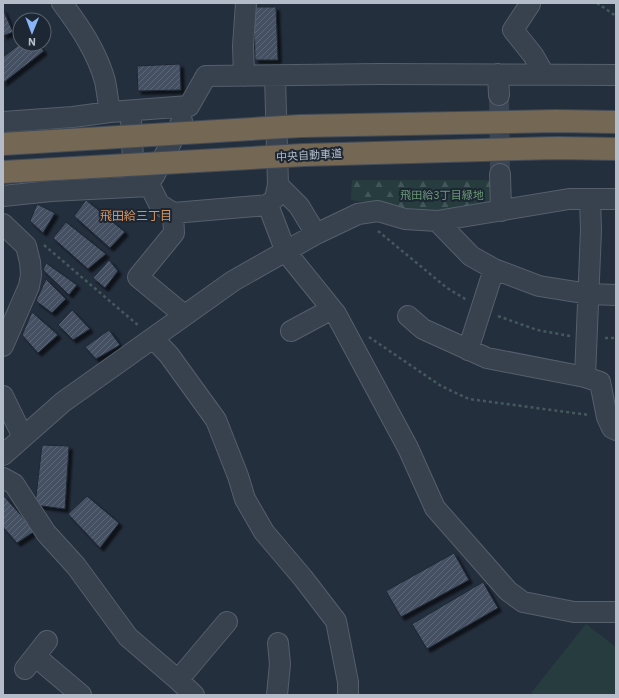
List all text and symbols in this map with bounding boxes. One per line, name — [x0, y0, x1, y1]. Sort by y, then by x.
north arrow — [12, 12, 52, 52]
text: N — [28, 35, 36, 49]
street label: 中央自動車道 — [276, 146, 342, 164]
park label: 飛田給3丁目緑地 — [400, 188, 484, 202]
district label: 飛田給三丁目 — [100, 208, 172, 223]

